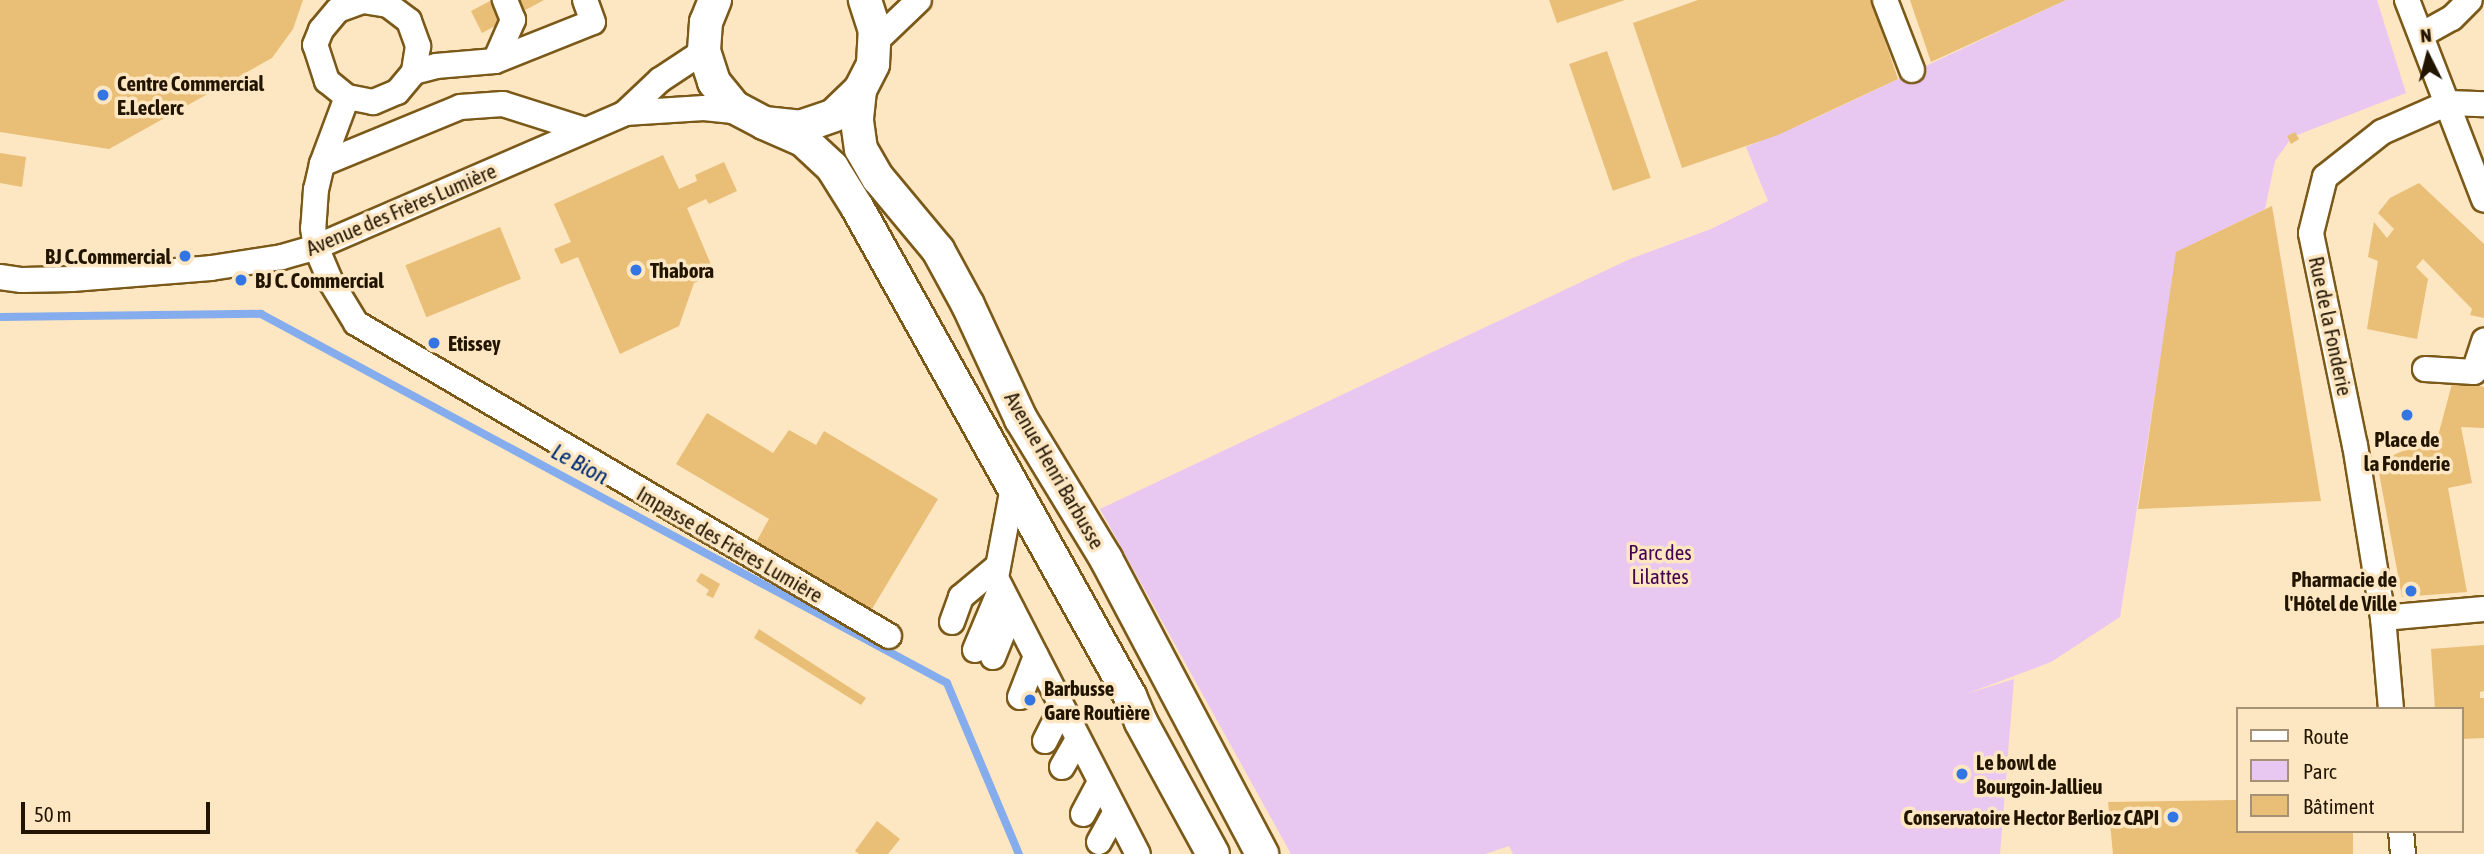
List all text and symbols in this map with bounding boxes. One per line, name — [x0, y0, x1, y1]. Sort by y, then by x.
north arrow — [2393, 21, 2463, 91]
text: N — [2419, 24, 2433, 47]
place label: Centre Commercial E.Leclerc — [117, 70, 264, 120]
marker: Centre Commercial E.Leclerc — [95, 87, 111, 103]
street label: Avenue des Frères Lumière — [302, 158, 500, 260]
place label: BJ C.Commercial — [45, 243, 171, 269]
marker: BJ C.Commercial — [177, 248, 193, 264]
street label: Rue de la Fonderie — [2304, 254, 2358, 398]
place label: Thabora — [650, 257, 714, 283]
marker: Thabora — [628, 262, 644, 278]
place label: BJ C. Commercial — [255, 267, 384, 293]
marker: BJ C. Commercial — [233, 272, 249, 288]
place label: Etissey — [448, 330, 501, 356]
marker: Etissey — [426, 335, 442, 351]
street label: Avenue Henri Barbusse — [1000, 387, 1110, 553]
marker: Place de la Fonderie — [2399, 407, 2415, 423]
place label: Place de la Fonderie — [2364, 426, 2450, 476]
water label: Le Bion — [547, 438, 613, 490]
street label: Impasse des Frères Lumière — [633, 480, 827, 608]
park label: Parc des Lilattes — [1628, 539, 1692, 589]
place label: Pharmacie de l'Hôtel de Ville — [2284, 566, 2397, 616]
marker: Pharmacie de l'Hôtel de Ville — [2403, 583, 2419, 599]
place label: Barbusse Gare Routière — [1044, 675, 1150, 725]
marker: Barbusse Gare Routière — [1022, 692, 1038, 708]
legend — [2236, 707, 2463, 833]
text: Route — [2303, 724, 2349, 748]
place label: Le bowl de Bourgoin-Jallieu — [1976, 749, 2102, 799]
text: Parc — [2303, 759, 2337, 783]
marker: Le bowl de Bourgoin-Jallieu — [1954, 766, 1970, 782]
scale bar — [24, 788, 214, 832]
text: Bâtiment — [2303, 794, 2374, 818]
text: 50 m — [34, 802, 72, 826]
place label: Conservatoire Hector Berlioz CAPI — [1903, 804, 2159, 830]
marker: Conservatoire Hector Berlioz CAPI — [2165, 809, 2181, 825]

